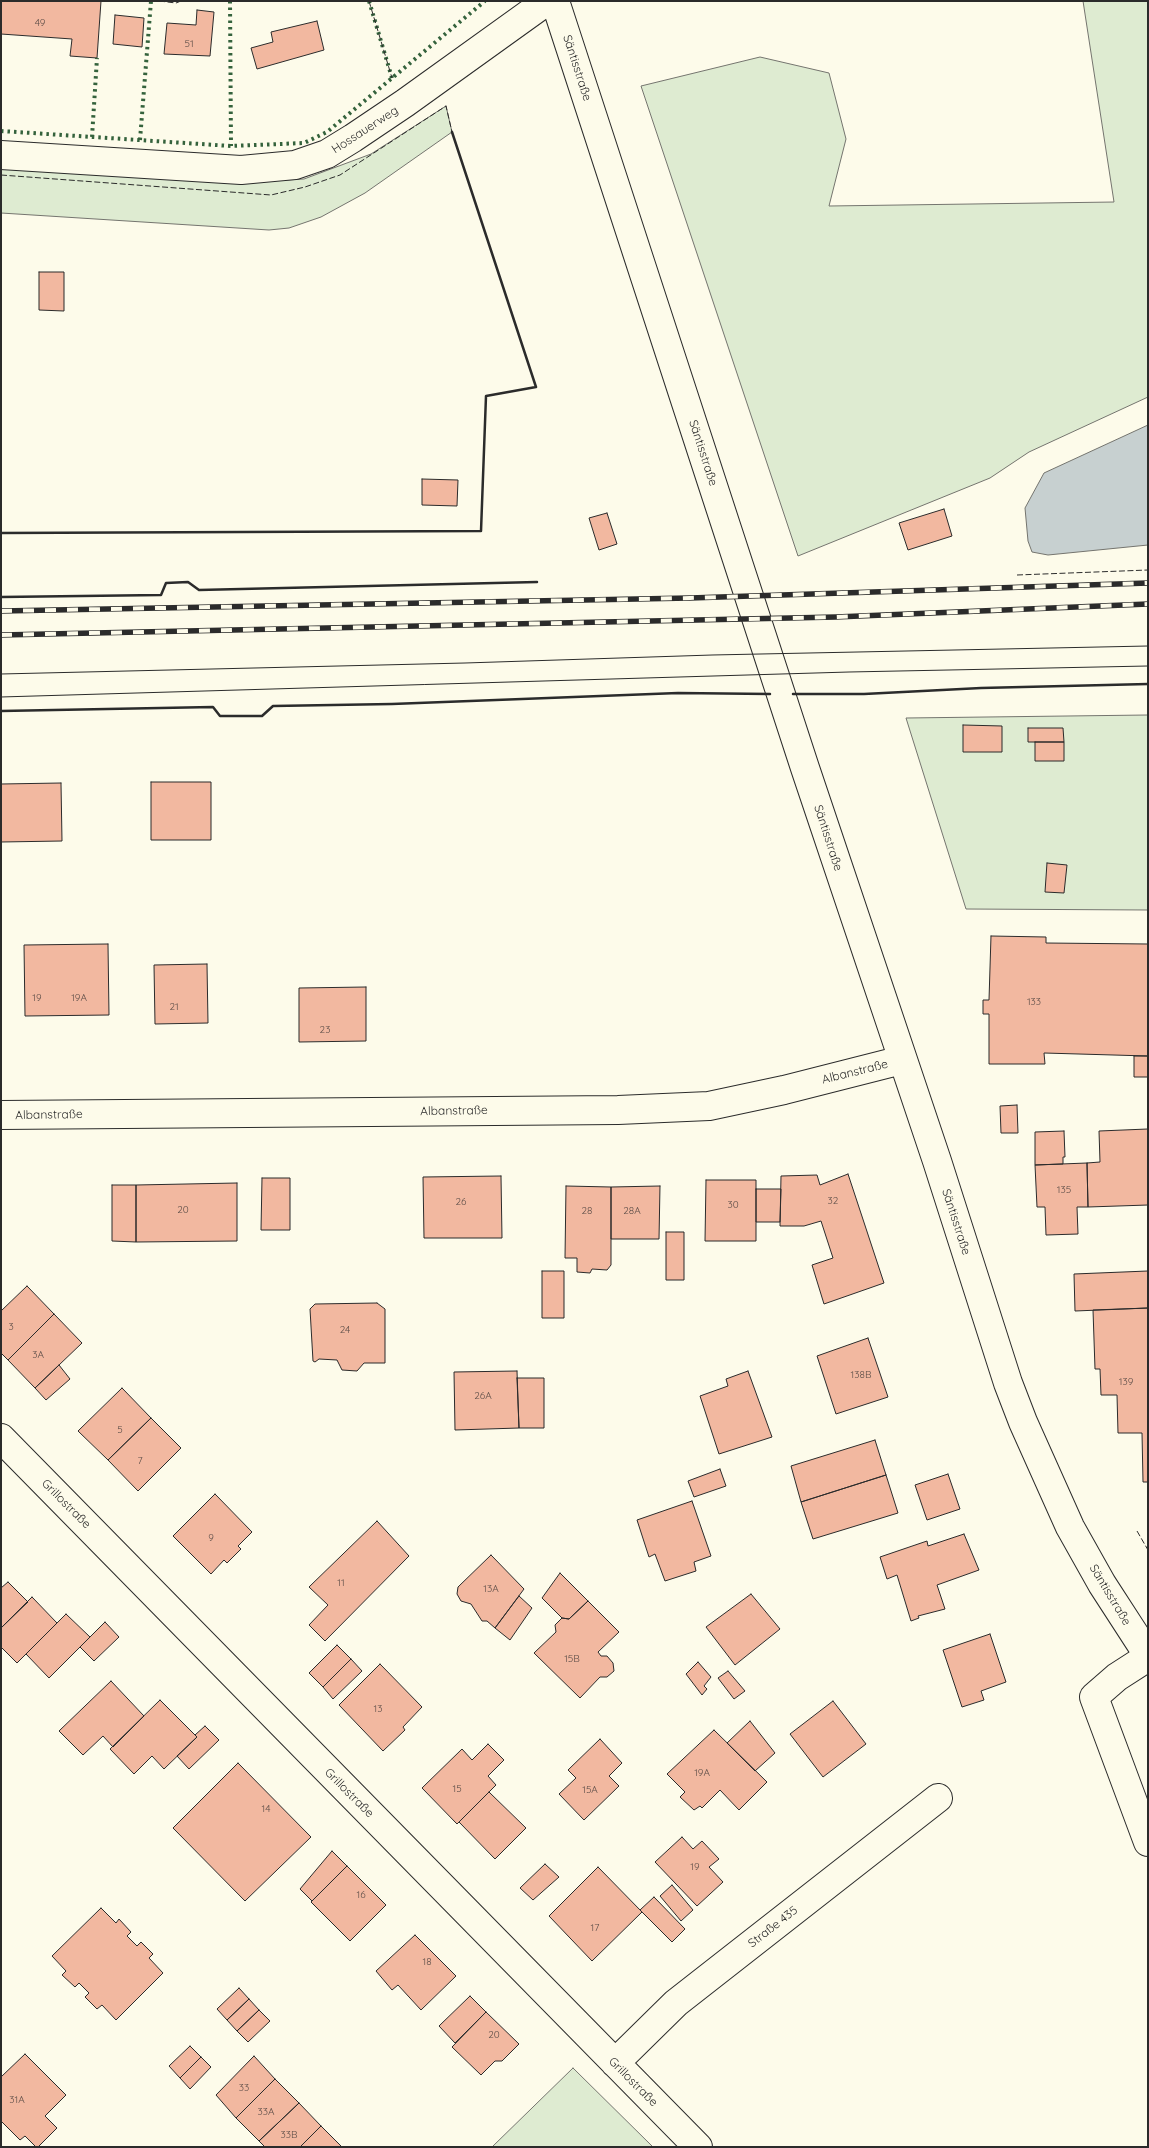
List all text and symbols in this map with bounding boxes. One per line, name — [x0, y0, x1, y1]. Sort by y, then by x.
house number: 49 — [35, 17, 45, 29]
street label: Säntisstraße — [560, 33, 594, 103]
house number: 51 — [184, 38, 194, 50]
street label: Hossauerweg — [329, 103, 401, 157]
street label: Säntisstraße — [686, 418, 720, 488]
street label: Säntisstraße — [811, 803, 845, 873]
house number: 19 — [32, 992, 42, 1004]
house number: 19A — [71, 992, 87, 1004]
house number: 133 — [1027, 996, 1041, 1008]
house number: 21 — [169, 1001, 179, 1013]
house number: 23 — [320, 1024, 330, 1036]
street label: Albanstraße — [821, 1057, 889, 1087]
street label: Albanstraße — [420, 1103, 488, 1119]
street label: Albanstraße — [15, 1107, 83, 1123]
house number: 135 — [1057, 1184, 1071, 1196]
street label: Säntisstraße — [939, 1187, 973, 1257]
house number: 32 — [828, 1195, 838, 1207]
house number: 26 — [456, 1196, 466, 1208]
house number: 30 — [727, 1199, 739, 1211]
house number: 20 — [177, 1204, 189, 1216]
house number: 28 — [582, 1205, 592, 1217]
house number: 28A — [623, 1205, 641, 1217]
house number: 3 — [8, 1321, 14, 1333]
house number: 24 — [340, 1324, 350, 1336]
house number: 3A — [32, 1349, 44, 1361]
house number: 138B — [851, 1369, 871, 1381]
house number: 139 — [1119, 1376, 1133, 1388]
house number: 26A — [474, 1390, 492, 1402]
house number: 5 — [117, 1424, 123, 1436]
house number: 7 — [137, 1455, 143, 1467]
street label: Grillostraße — [38, 1476, 94, 1532]
house number: 9 — [208, 1532, 214, 1544]
street label: Säntisstraße — [1086, 1562, 1134, 1628]
house number: 11 — [337, 1577, 345, 1589]
house number: 13A — [483, 1583, 499, 1595]
house number: 15B — [564, 1653, 580, 1665]
house number: 13 — [374, 1703, 382, 1715]
street label: Grillostraße — [321, 1765, 377, 1821]
house number: 19A — [694, 1767, 710, 1779]
house number: 15 — [452, 1783, 462, 1795]
house number: 15A — [582, 1784, 598, 1796]
house number: 14 — [262, 1803, 270, 1815]
house number: 19 — [690, 1861, 700, 1873]
house number: 16 — [356, 1889, 366, 1901]
street label: Straße 435 — [745, 1903, 801, 1951]
house number: 17 — [591, 1922, 599, 1934]
house number: 18 — [422, 1956, 432, 1968]
house number: 20 — [488, 2029, 500, 2041]
street label: Grillostraße — [605, 2054, 661, 2110]
house number: 33 — [239, 2082, 249, 2094]
house number: 31A — [9, 2094, 25, 2106]
house number: 33A — [258, 2106, 274, 2118]
house number: 33B — [281, 2129, 297, 2141]

